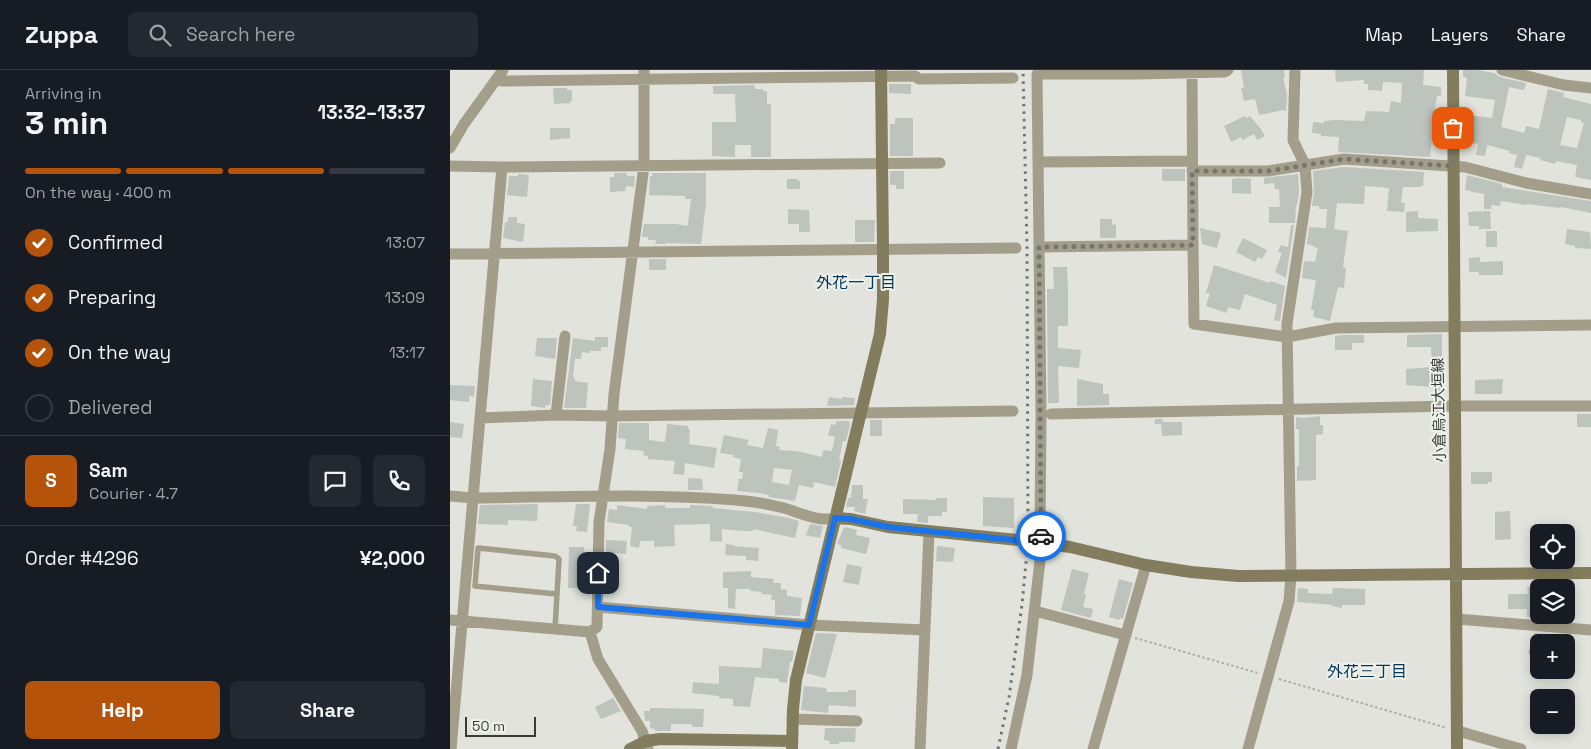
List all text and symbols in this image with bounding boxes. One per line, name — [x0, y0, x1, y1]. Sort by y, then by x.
search box — [128, 12, 478, 57]
text: Zuppa — [25, 19, 98, 50]
icon: search — [146, 21, 174, 49]
text: Search here — [186, 22, 295, 47]
text: Map — [1365, 23, 1403, 46]
text: Layers — [1431, 23, 1488, 46]
text: Share — [1516, 23, 1566, 46]
text: Arriving in — [25, 83, 102, 104]
text: 13:32–13:37 — [317, 100, 425, 125]
text: 3 min — [25, 103, 108, 143]
pin — [1432, 107, 1474, 149]
icon: bag — [1439, 114, 1467, 142]
text: On the way · 400 m — [25, 182, 171, 203]
icon: check — [25, 229, 53, 257]
text: Confirmed — [68, 230, 163, 255]
text: 13:07 — [386, 232, 425, 253]
district label: 外花一丁目 — [816, 272, 896, 293]
icon: check — [25, 284, 53, 312]
text: Preparing — [68, 285, 156, 310]
text: 13:09 — [385, 287, 425, 308]
icon: check — [25, 339, 53, 367]
text: On the way — [68, 340, 171, 365]
text: 13:17 — [389, 342, 425, 363]
street label: 小倉烏江大垣線 — [1428, 357, 1449, 463]
text: Delivered — [68, 395, 153, 420]
button: chat — [309, 455, 361, 507]
button: phone — [373, 455, 425, 507]
text: Sam — [89, 458, 128, 483]
text: S — [45, 468, 57, 493]
text: Courier · 4.7 — [89, 483, 178, 504]
courier — [1016, 511, 1066, 561]
icon: car — [1027, 522, 1055, 550]
map controls — [1530, 524, 1575, 734]
button: locate — [1530, 524, 1575, 569]
text: Order #4296 — [25, 546, 139, 571]
text: ¥2,000 — [360, 546, 425, 571]
pin — [577, 552, 619, 594]
icon: home — [584, 559, 612, 587]
button: layers — [1530, 579, 1575, 624]
button: + — [1530, 634, 1575, 679]
district label: 外花三丁目 — [1327, 661, 1407, 682]
button: Help — [25, 681, 220, 739]
button: Share — [230, 681, 425, 739]
button: − — [1530, 689, 1575, 734]
scale bar — [465, 714, 536, 737]
text: 50 m — [472, 717, 505, 735]

